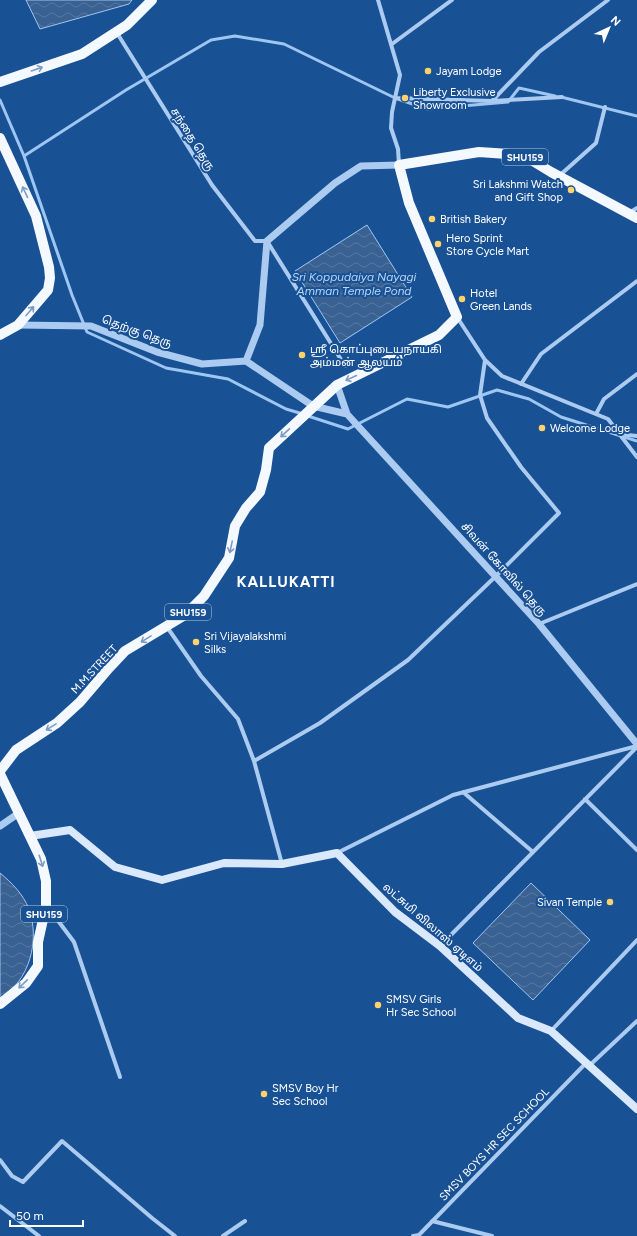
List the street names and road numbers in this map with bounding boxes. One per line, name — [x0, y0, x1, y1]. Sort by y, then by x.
street label: சந்தை தெரு — [167, 105, 217, 174]
road number: SHU159 — [502, 149, 548, 165]
street label: தெற்கு தெரு — [100, 313, 174, 351]
street label: சிவன் கோவில் தெரு — [458, 520, 549, 620]
road number: SHU159 — [165, 604, 211, 620]
street label: M.M.STREET — [68, 642, 120, 696]
street label: லட்சுமி விலாஸ் ஏடிஎம் — [379, 880, 485, 975]
road number: SHU159 — [21, 906, 67, 922]
street label: SMSV BOYS HR SEC SCHOOL — [437, 1085, 552, 1204]

